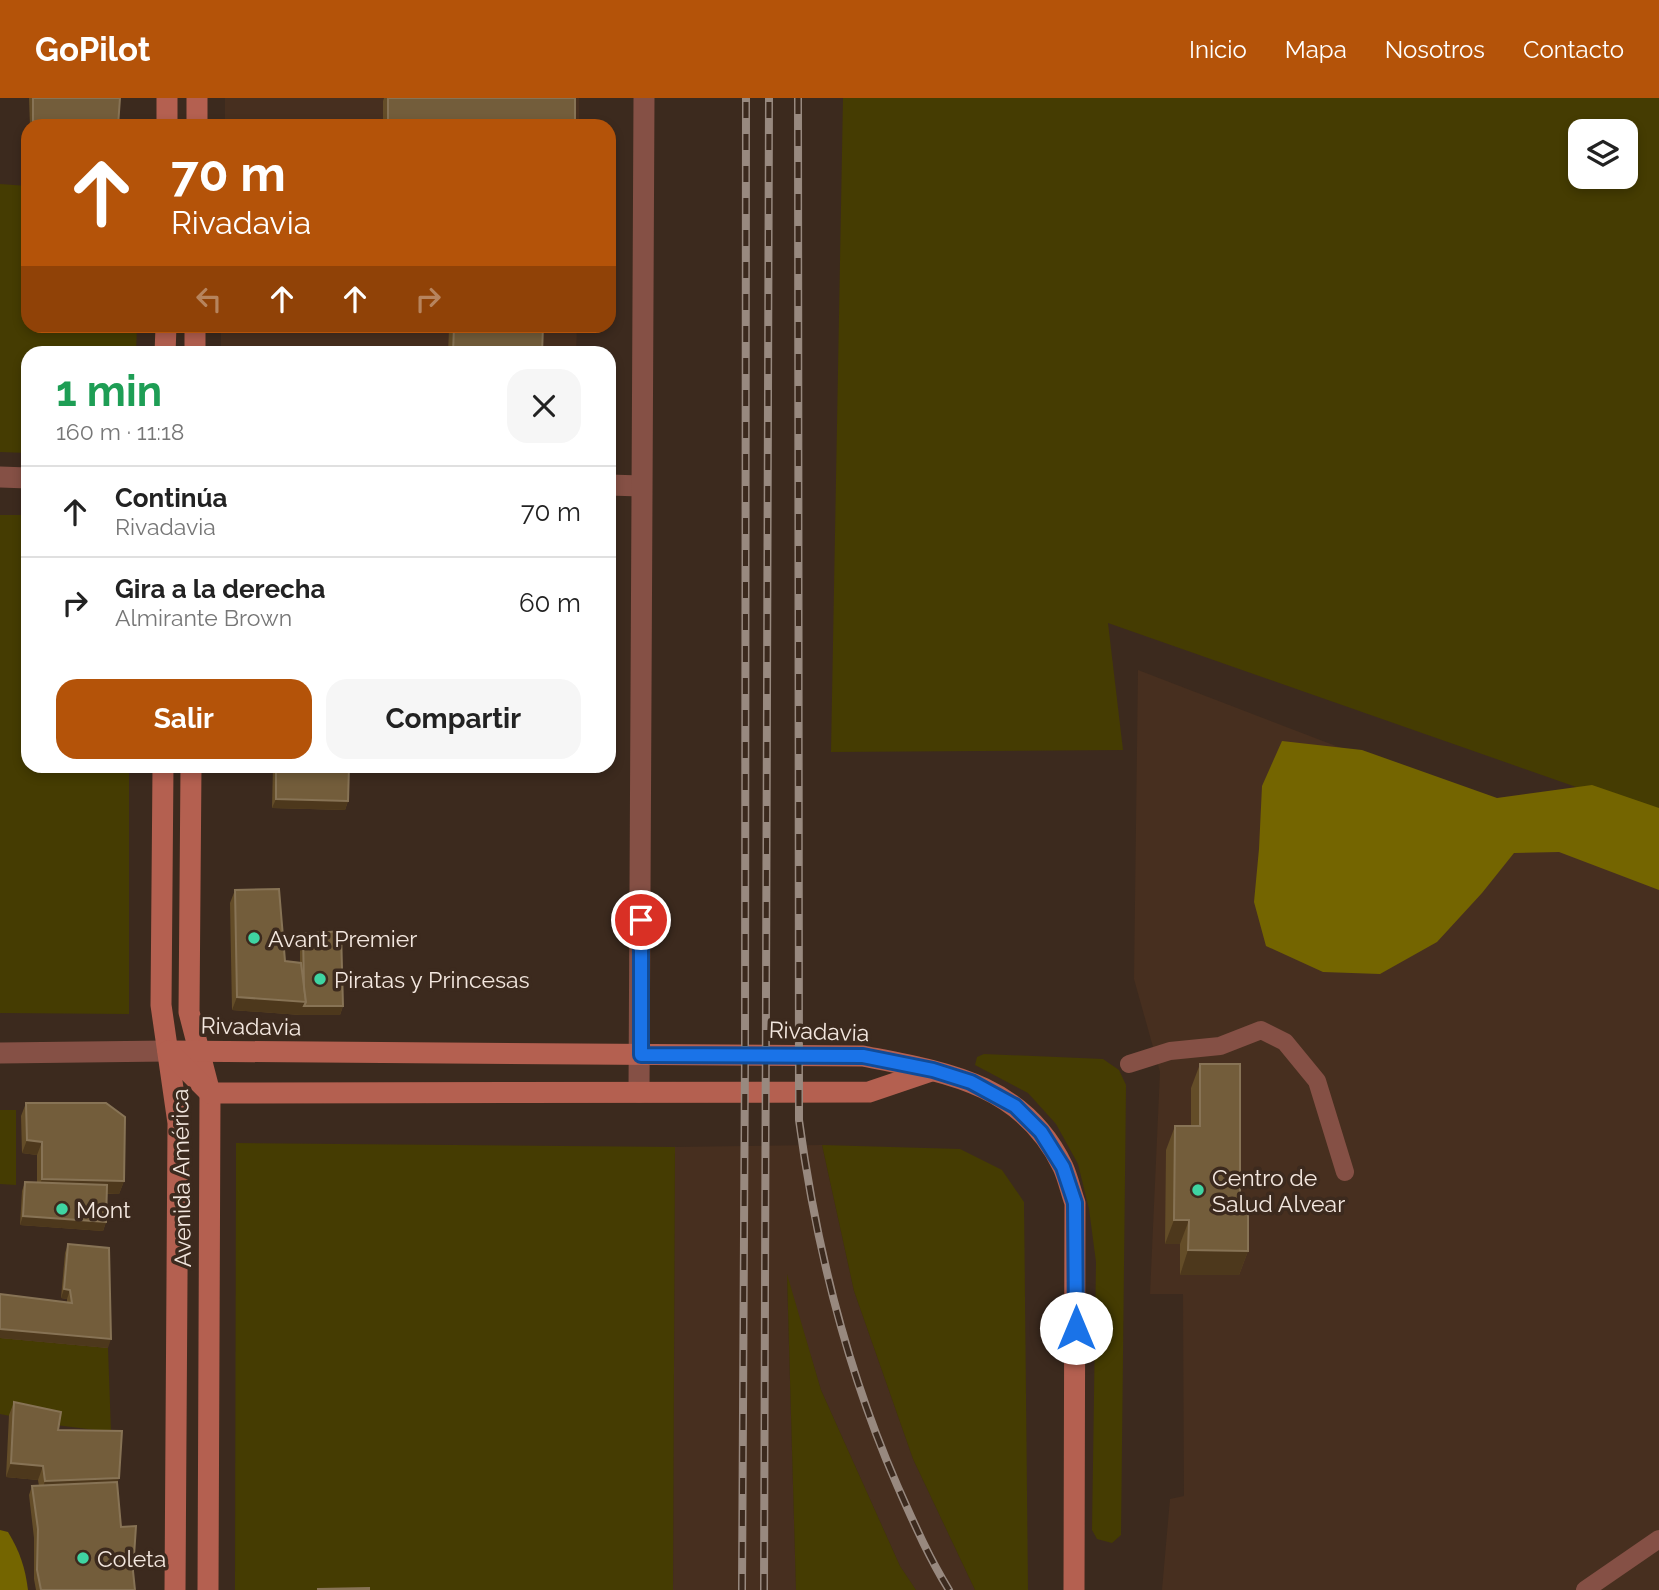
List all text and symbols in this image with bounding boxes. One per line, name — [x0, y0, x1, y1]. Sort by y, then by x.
text: GoPilot — [35, 30, 150, 69]
text: Inicio — [1189, 35, 1247, 64]
text: Mapa — [1285, 35, 1347, 64]
text: Nosotros — [1385, 35, 1485, 64]
text: Contacto — [1523, 35, 1624, 64]
map controls — [1568, 119, 1638, 189]
button: layers — [1568, 119, 1638, 189]
text: 70 m — [171, 145, 286, 202]
icon: ahead — [56, 147, 147, 238]
text: Rivadavia — [171, 204, 311, 241]
icon: left — [190, 280, 228, 318]
icon: ahead — [263, 280, 301, 318]
icon: ahead — [336, 280, 374, 318]
icon: right — [409, 280, 447, 318]
text: 1 min — [56, 367, 162, 416]
button: close — [507, 369, 581, 443]
text: 160 m · 11:18 — [56, 418, 184, 445]
text: Continúa — [115, 483, 227, 513]
icon: ahead — [56, 493, 94, 531]
text: 70 m — [521, 497, 581, 527]
text: Rivadavia — [115, 513, 216, 540]
text: Gira a la derecha — [115, 574, 325, 604]
icon: right — [56, 584, 94, 622]
text: 60 m — [519, 588, 581, 618]
text: Almirante Brown — [115, 604, 292, 631]
button: Salir — [56, 679, 312, 759]
button: Compartir — [326, 679, 581, 759]
pin — [611, 890, 671, 950]
icon: arrive — [622, 901, 660, 939]
place label: Avant Premier — [268, 925, 417, 952]
marker: Avant Premier — [246, 930, 262, 946]
place label: Piratas y Princesas — [334, 966, 530, 993]
marker: Piratas y Princesas — [312, 971, 328, 987]
street label: Rivadavia — [200, 1012, 302, 1040]
street label: Rivadavia — [768, 1016, 870, 1046]
street label: Avenida América — [166, 1088, 196, 1268]
place label: Centro de Salud Alvear — [1212, 1164, 1345, 1217]
marker: Centro de Salud Alvear — [1190, 1182, 1206, 1198]
place label: Mont — [76, 1196, 131, 1223]
marker: Mont — [54, 1201, 70, 1217]
position arrow — [1039, 1291, 1113, 1365]
place label: Coleta — [97, 1545, 166, 1572]
marker: Coleta — [75, 1550, 91, 1566]

